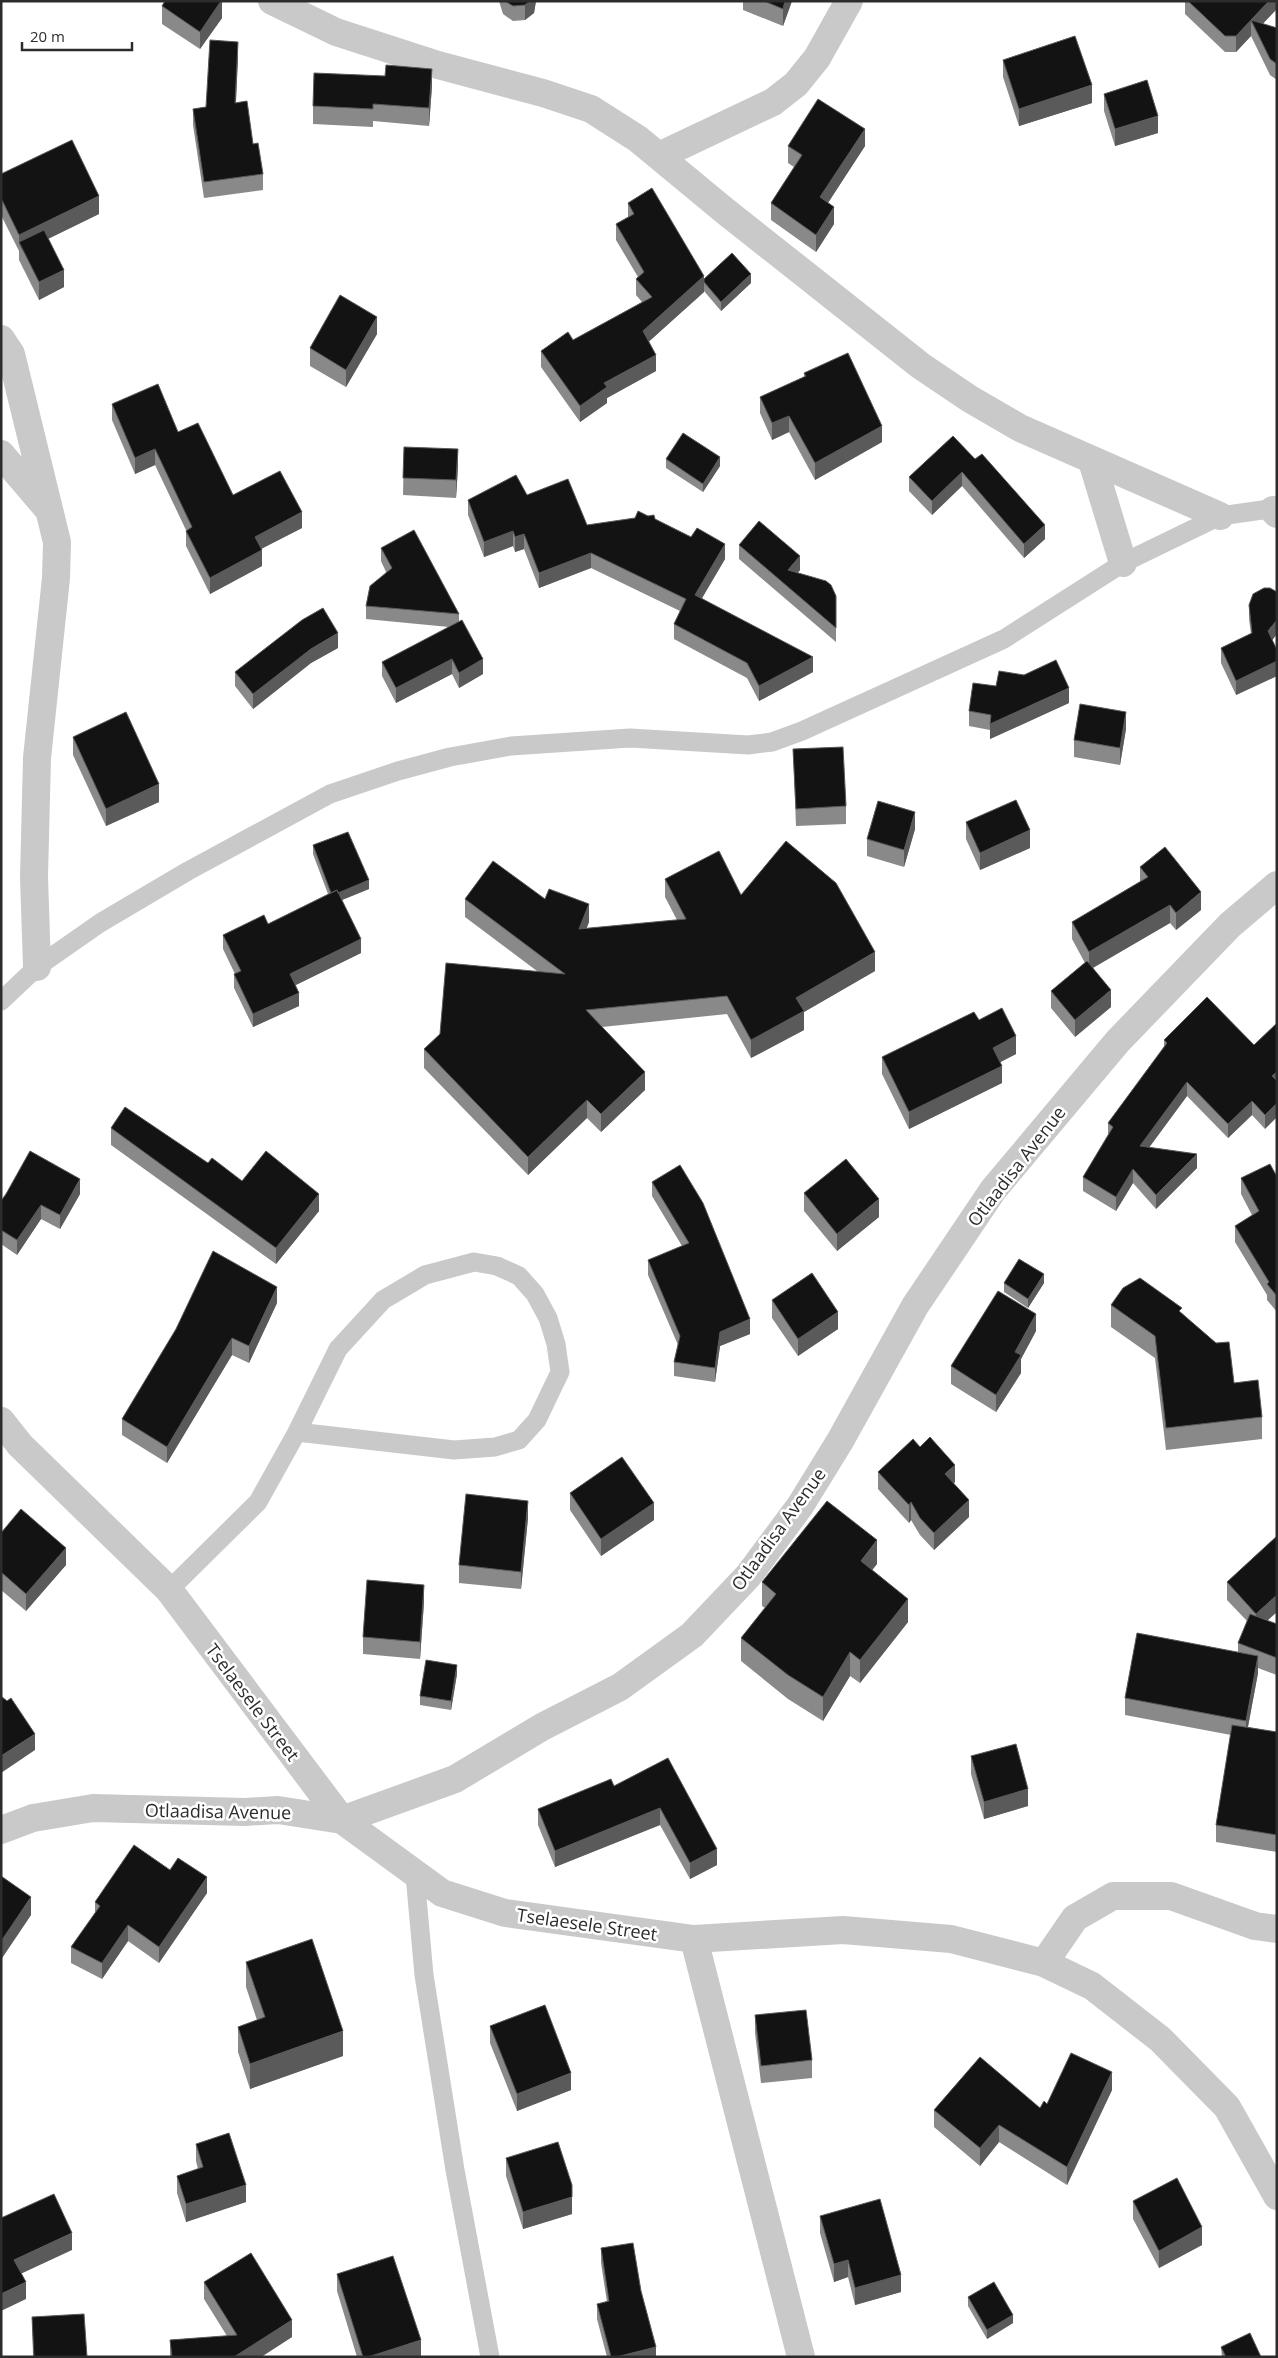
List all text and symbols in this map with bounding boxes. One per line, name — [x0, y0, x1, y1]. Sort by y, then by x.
scale bar — [22, 20, 132, 52]
text: 20 m — [30, 26, 65, 46]
street label: Otlaadisa Avenue — [961, 1101, 1071, 1231]
street label: Otlaadisa Avenue — [725, 1463, 831, 1595]
street label: Tselaesele Street — [201, 1638, 305, 1766]
street label: Otlaadisa Avenue — [145, 1798, 291, 1824]
street label: Tselaesele Street — [515, 1902, 659, 1946]

